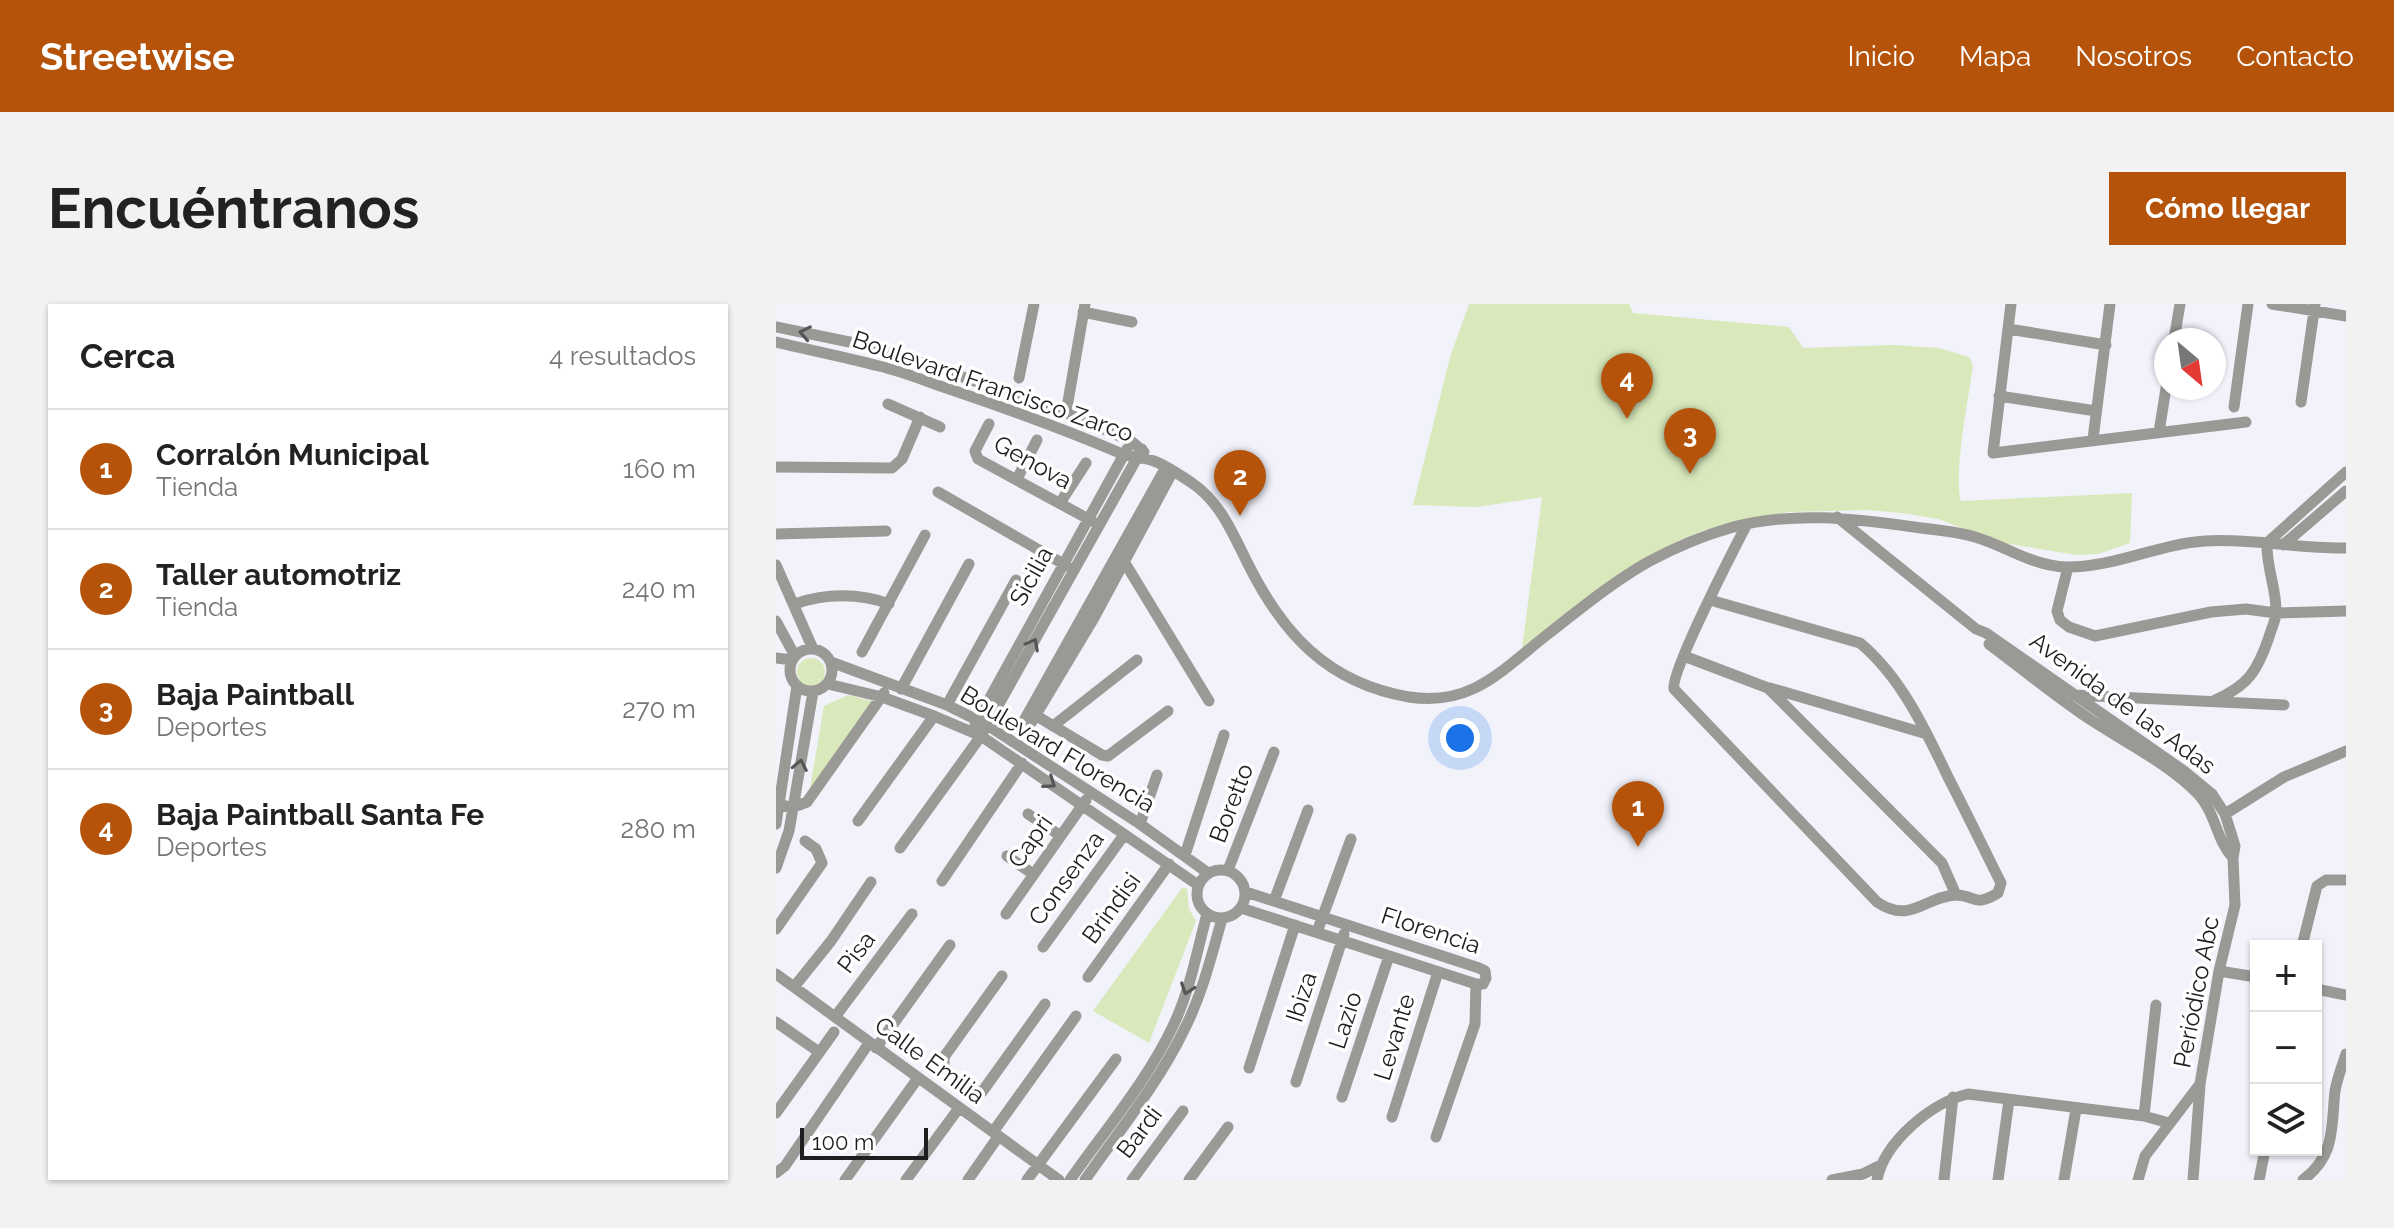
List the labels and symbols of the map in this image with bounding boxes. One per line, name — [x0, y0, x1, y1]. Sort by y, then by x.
street label: Boulevard Francisco Zarco — [849, 324, 1137, 448]
one-way arrow — [799, 325, 812, 342]
north arrow — [2154, 328, 2226, 400]
pin: 4 — [1601, 353, 1653, 419]
pin: 3 — [1664, 408, 1716, 474]
street label: Genova — [989, 429, 1077, 495]
pin: 2 — [1214, 450, 1266, 516]
street label: Sicilia — [1003, 541, 1059, 611]
street label: Avenida de las Adas — [2025, 626, 2221, 780]
one-way arrow — [1023, 638, 1038, 652]
street label: Boulevard Florencia — [955, 679, 1161, 819]
your location — [1440, 718, 1480, 758]
one-way arrow — [790, 758, 807, 771]
street label: Boretto — [1203, 759, 1259, 847]
one-way arrow — [1042, 773, 1056, 788]
pin: 1 — [1612, 781, 1664, 847]
street label: Capri — [1001, 809, 1059, 873]
street label: Consenza — [1022, 825, 1110, 931]
street label: Brindisi — [1076, 867, 1146, 949]
street label: Florencia — [1378, 900, 1484, 960]
street label: Periódico Abc — [2167, 914, 2225, 1070]
street label: Pisa — [831, 925, 881, 979]
street label: Ibiza — [1279, 968, 1323, 1026]
one-way arrow — [1180, 981, 1196, 995]
street label: Lazio — [1322, 988, 1368, 1052]
street label: Levante — [1367, 990, 1421, 1084]
street label: Calle Emilia — [869, 1010, 991, 1110]
street label: Bardi — [1110, 1100, 1168, 1164]
scale bar — [800, 1124, 928, 1160]

